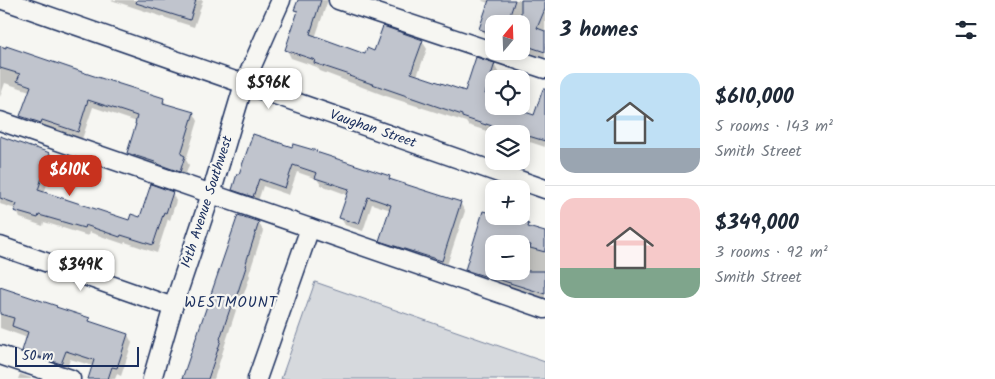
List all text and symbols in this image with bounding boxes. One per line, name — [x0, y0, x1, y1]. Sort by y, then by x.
text: 3 homes — [560, 14, 638, 47]
north arrow — [485, 15, 530, 60]
map controls — [485, 15, 530, 280]
icon: filters — [952, 16, 980, 44]
pin: $596K — [234, 68, 304, 110]
button: locate — [485, 70, 530, 115]
text: $596K — [247, 71, 291, 96]
text: $610,000 — [715, 81, 794, 114]
icon: home — [600, 93, 660, 153]
street label: Vaughan Street — [327, 104, 420, 154]
text: 5 rooms · 143 m² — [715, 114, 833, 139]
button: layers — [485, 125, 530, 170]
street label: 14th Avenue Southwest — [175, 132, 239, 271]
text: Smith Street — [715, 139, 802, 164]
pin: $610K — [35, 154, 105, 197]
text: $610K — [50, 158, 90, 183]
button: + — [485, 180, 530, 225]
text: $349,000 — [715, 207, 799, 240]
icon: home — [600, 218, 660, 278]
button: − — [485, 235, 530, 280]
text: 3 rooms · 92 m² — [715, 240, 828, 265]
pin: $349K — [46, 250, 116, 292]
text: $349K — [59, 253, 103, 278]
text: Smith Street — [715, 265, 802, 290]
district label: WESTMOUNT — [184, 291, 279, 315]
scale bar — [15, 344, 139, 367]
text: 50 m — [22, 345, 53, 367]

